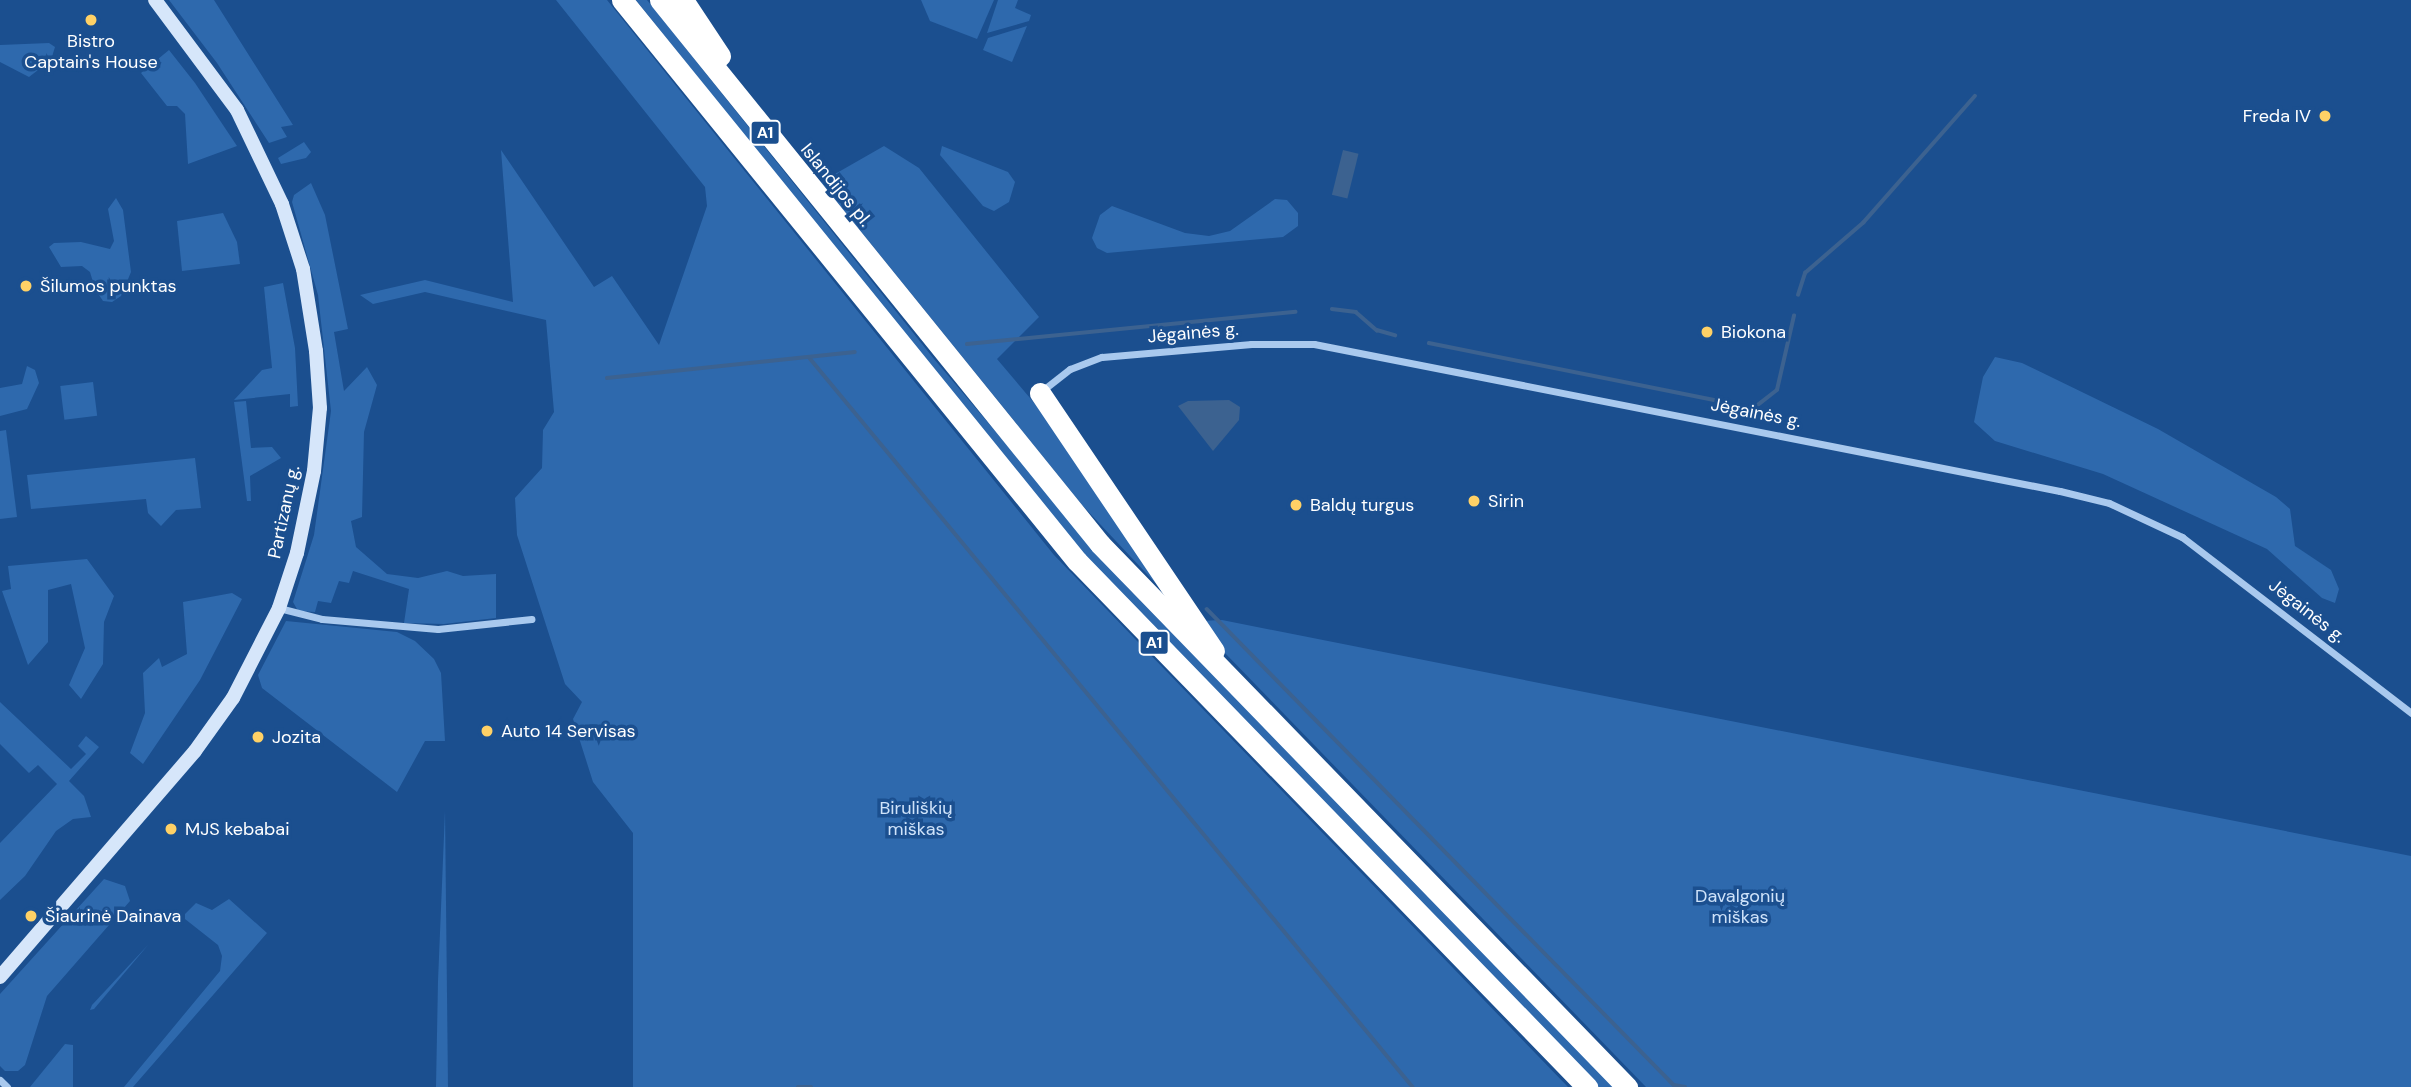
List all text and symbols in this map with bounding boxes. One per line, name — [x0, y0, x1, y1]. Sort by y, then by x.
marker: Bistro Captain's House — [83, 12, 99, 28]
place label: Bistro Captain's House — [24, 31, 158, 74]
place label: Freda IV — [2243, 105, 2311, 127]
marker: Freda IV — [2317, 108, 2333, 124]
road number: A1 — [749, 120, 781, 146]
street label: Islandijos pl. — [796, 139, 876, 231]
place label: Šilumos punktas — [40, 275, 176, 297]
marker: Šilumos punktas — [18, 278, 34, 294]
street label: Jėgainės g. — [1147, 318, 1239, 348]
place label: Biokona — [1721, 321, 1786, 343]
marker: Biokona — [1699, 324, 1715, 340]
street label: Jėgainės g. — [1709, 394, 1803, 432]
street label: Partizanų g. — [264, 463, 304, 561]
place label: Sirin — [1488, 490, 1524, 512]
marker: Sirin — [1466, 493, 1482, 509]
place label: Baldų turgus — [1310, 494, 1414, 516]
marker: Baldų turgus — [1288, 497, 1304, 513]
street label: Jėgainės g. — [2264, 574, 2350, 648]
road number: A1 — [1138, 630, 1170, 656]
place label: Auto 14 Servisas — [501, 720, 636, 742]
marker: Auto 14 Servisas — [479, 723, 495, 739]
place label: Jozita — [272, 726, 321, 748]
marker: Jozita — [250, 729, 266, 745]
park label: Biruliškių miškas — [879, 798, 953, 840]
place label: MJS kebabai — [185, 818, 289, 840]
marker: MJS kebabai — [163, 821, 179, 837]
park label: Davalgonių miškas — [1695, 886, 1785, 928]
place label: Šiaurinė Dainava — [45, 905, 181, 927]
marker: Šiaurinė Dainava — [23, 908, 39, 924]

